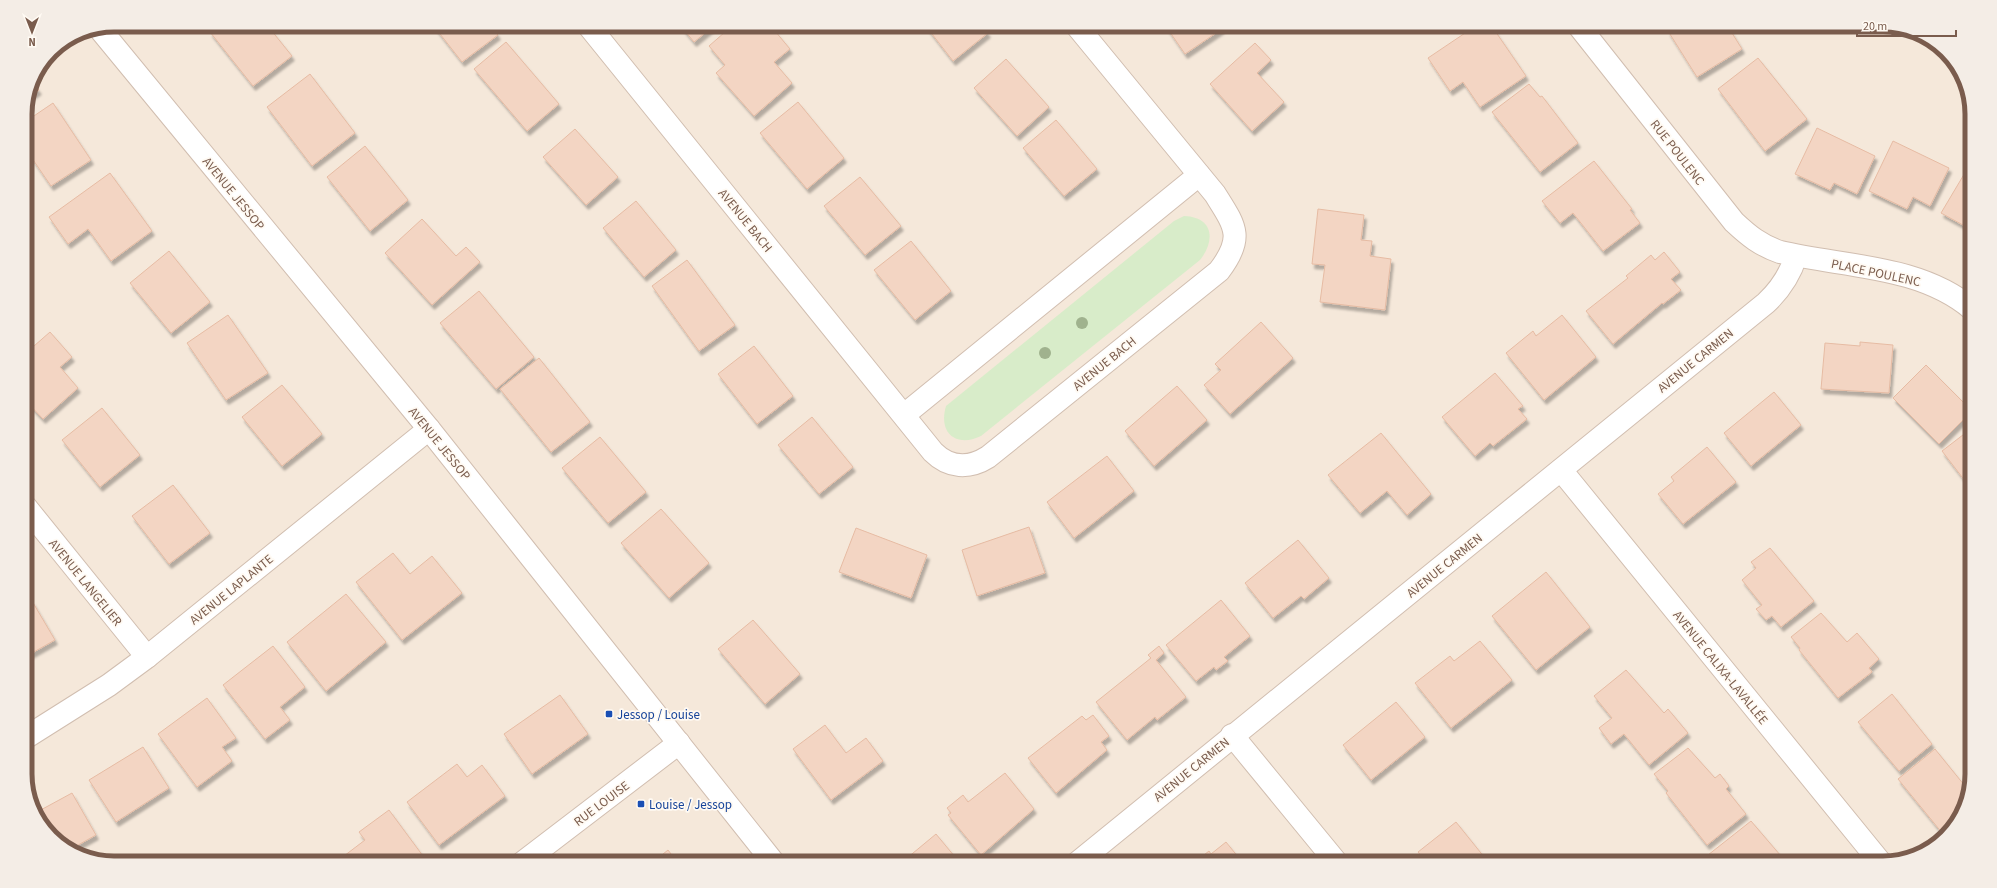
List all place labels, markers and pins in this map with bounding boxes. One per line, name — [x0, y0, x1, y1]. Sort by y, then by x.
place label: Jessop / Louise — [617, 706, 700, 724]
marker: Jessop / Louise — [604, 709, 614, 719]
place label: Louise / Jessop — [649, 796, 732, 814]
marker: Louise / Jessop — [636, 799, 646, 809]

